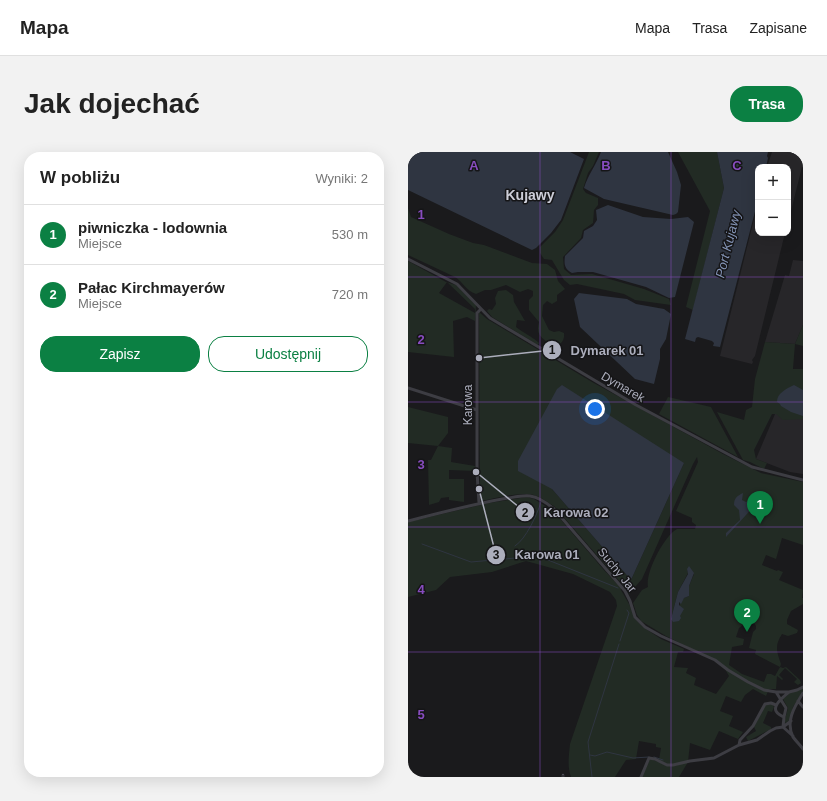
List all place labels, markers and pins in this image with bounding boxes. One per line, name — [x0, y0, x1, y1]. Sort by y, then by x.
callout: Dymarek 01 — [542, 337, 651, 362]
pin: 1 — [747, 491, 773, 524]
callout: Karowa 02 — [515, 500, 616, 525]
callout: Karowa 01 — [486, 542, 587, 567]
pin: 2 — [734, 599, 760, 632]

